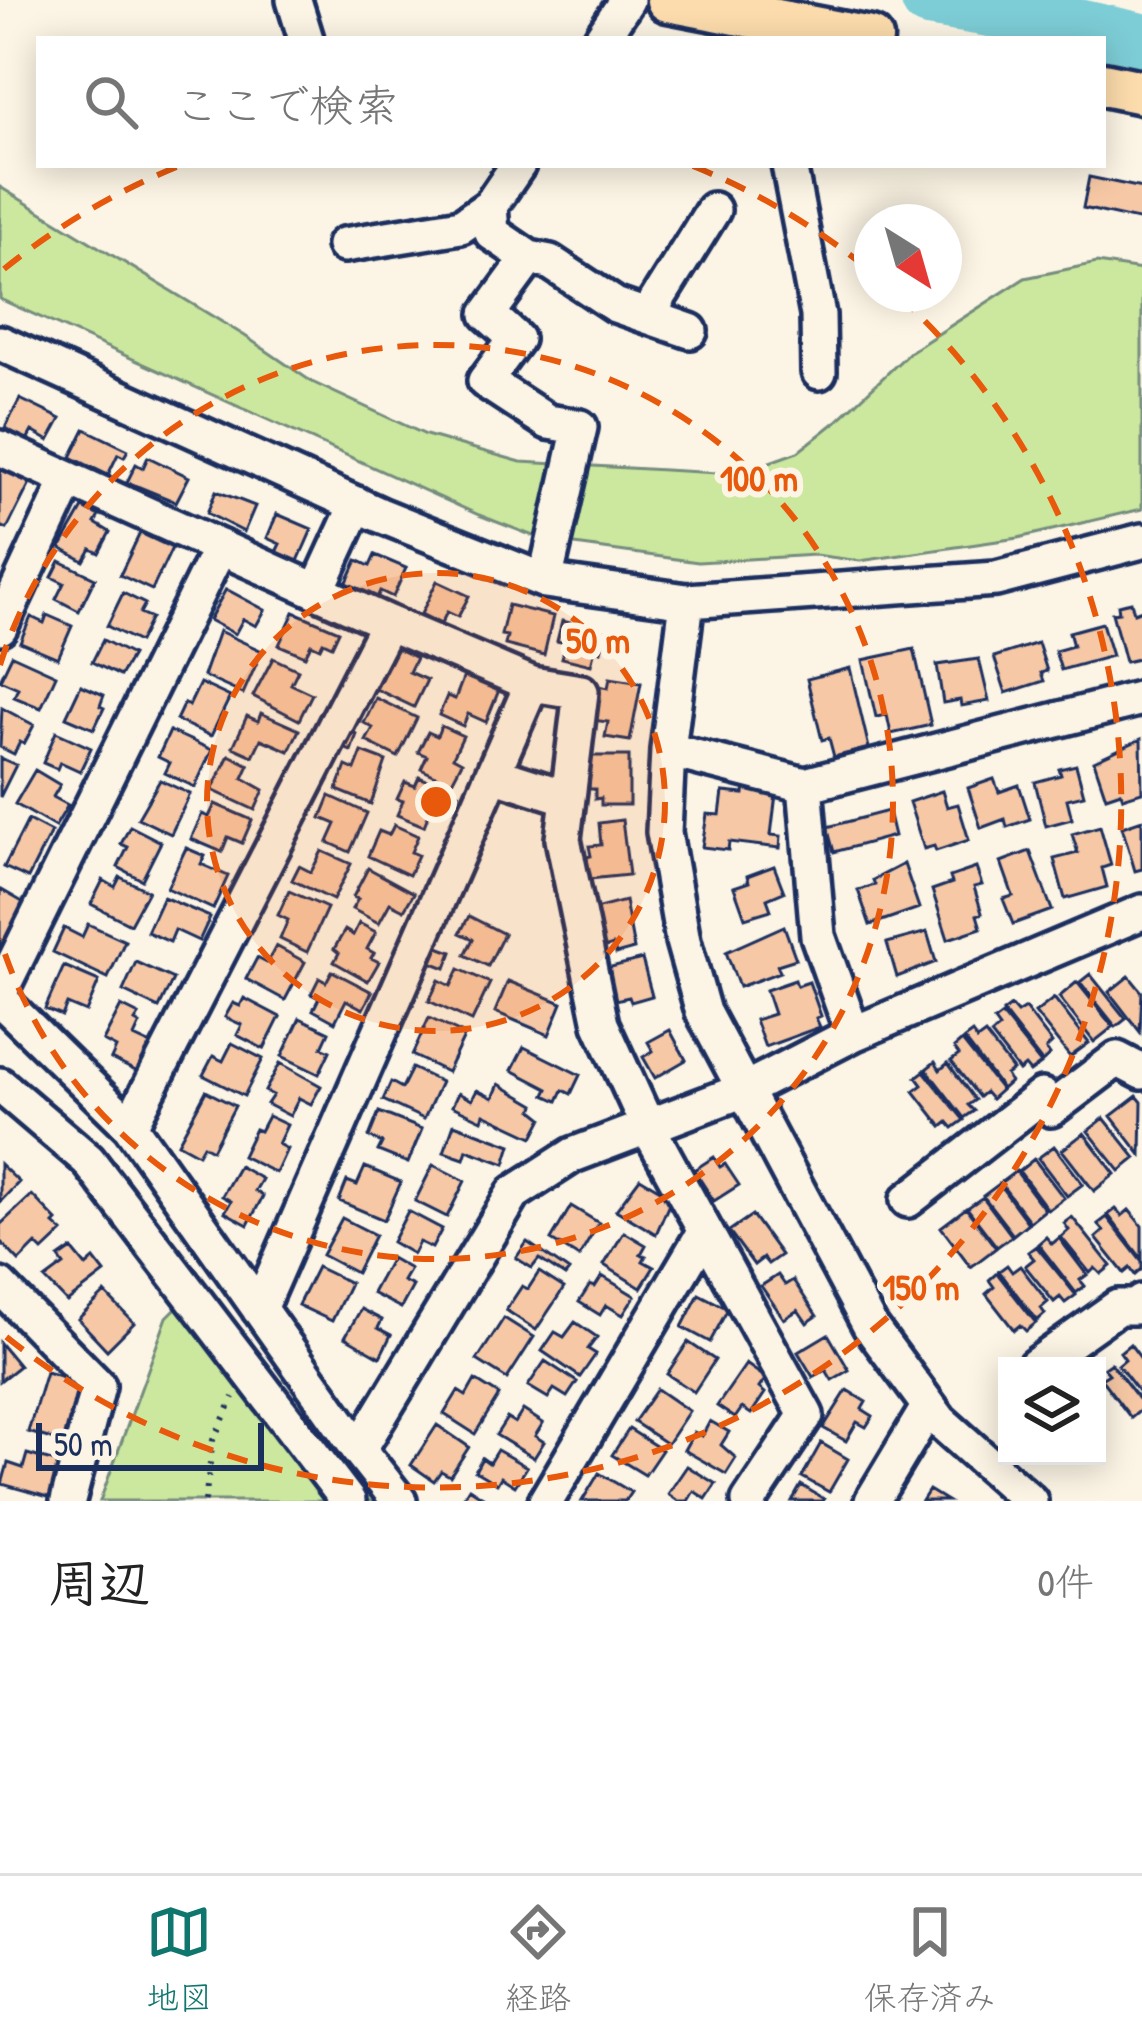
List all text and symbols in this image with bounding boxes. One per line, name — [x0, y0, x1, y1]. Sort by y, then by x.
search box — [36, 36, 1106, 168]
icon: search — [78, 69, 144, 135]
text: ここで検索 — [174, 74, 399, 135]
north arrow — [854, 204, 962, 312]
text: 100 m — [720, 453, 798, 502]
text: 50 m — [566, 615, 630, 664]
centre of rings — [415, 781, 457, 823]
text: 150 m — [882, 1262, 960, 1311]
map controls — [998, 1357, 1106, 1465]
button: layers — [998, 1357, 1106, 1465]
scale bar — [36, 1417, 264, 1470]
text: 50 m — [54, 1422, 113, 1466]
text: 周辺 — [48, 1548, 150, 1617]
text: 0件 — [1038, 1555, 1094, 1608]
tab: 地図 — [146, 1899, 212, 2019]
tab: 経路 — [505, 1899, 571, 2019]
tab: 保存済み — [864, 1899, 996, 2019]

